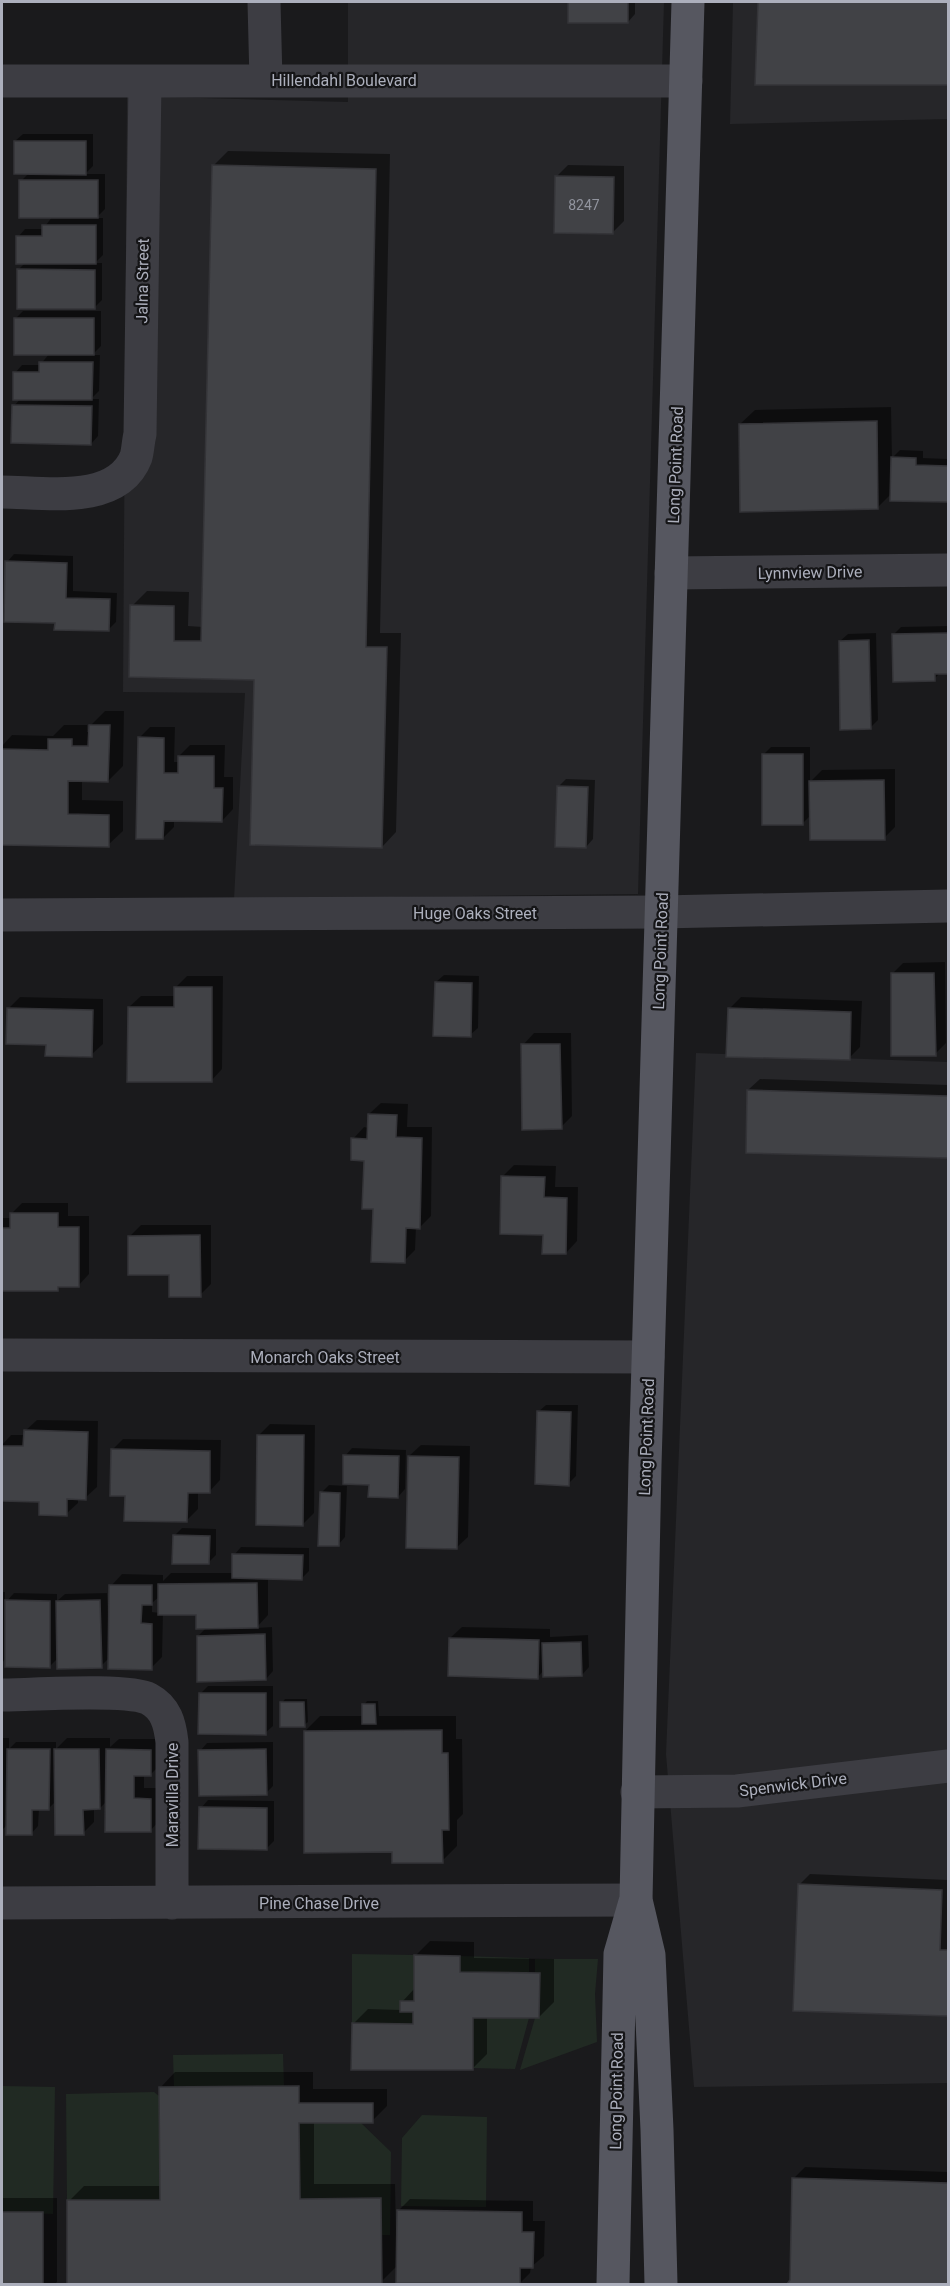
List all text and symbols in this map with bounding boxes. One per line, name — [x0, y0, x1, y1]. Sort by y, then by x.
street label: Hillendahl Boulevard — [271, 71, 417, 90]
house number: 8247 — [568, 197, 600, 213]
street label: Jalna Street — [132, 238, 153, 324]
street label: Long Point Road — [664, 406, 687, 524]
street label: Lynnview Drive — [757, 562, 863, 583]
street label: Long Point Road — [649, 892, 672, 1010]
street label: Huge Oaks Street — [413, 904, 537, 923]
street label: Monarch Oaks Street — [250, 1348, 400, 1367]
street label: Long Point Road — [635, 1378, 658, 1496]
street label: Maravilla Drive — [163, 1743, 182, 1847]
street label: Spenwick Drive — [738, 1768, 848, 1801]
street label: Pine Chase Drive — [259, 1894, 379, 1913]
street label: Long Point Road — [606, 2032, 627, 2150]

